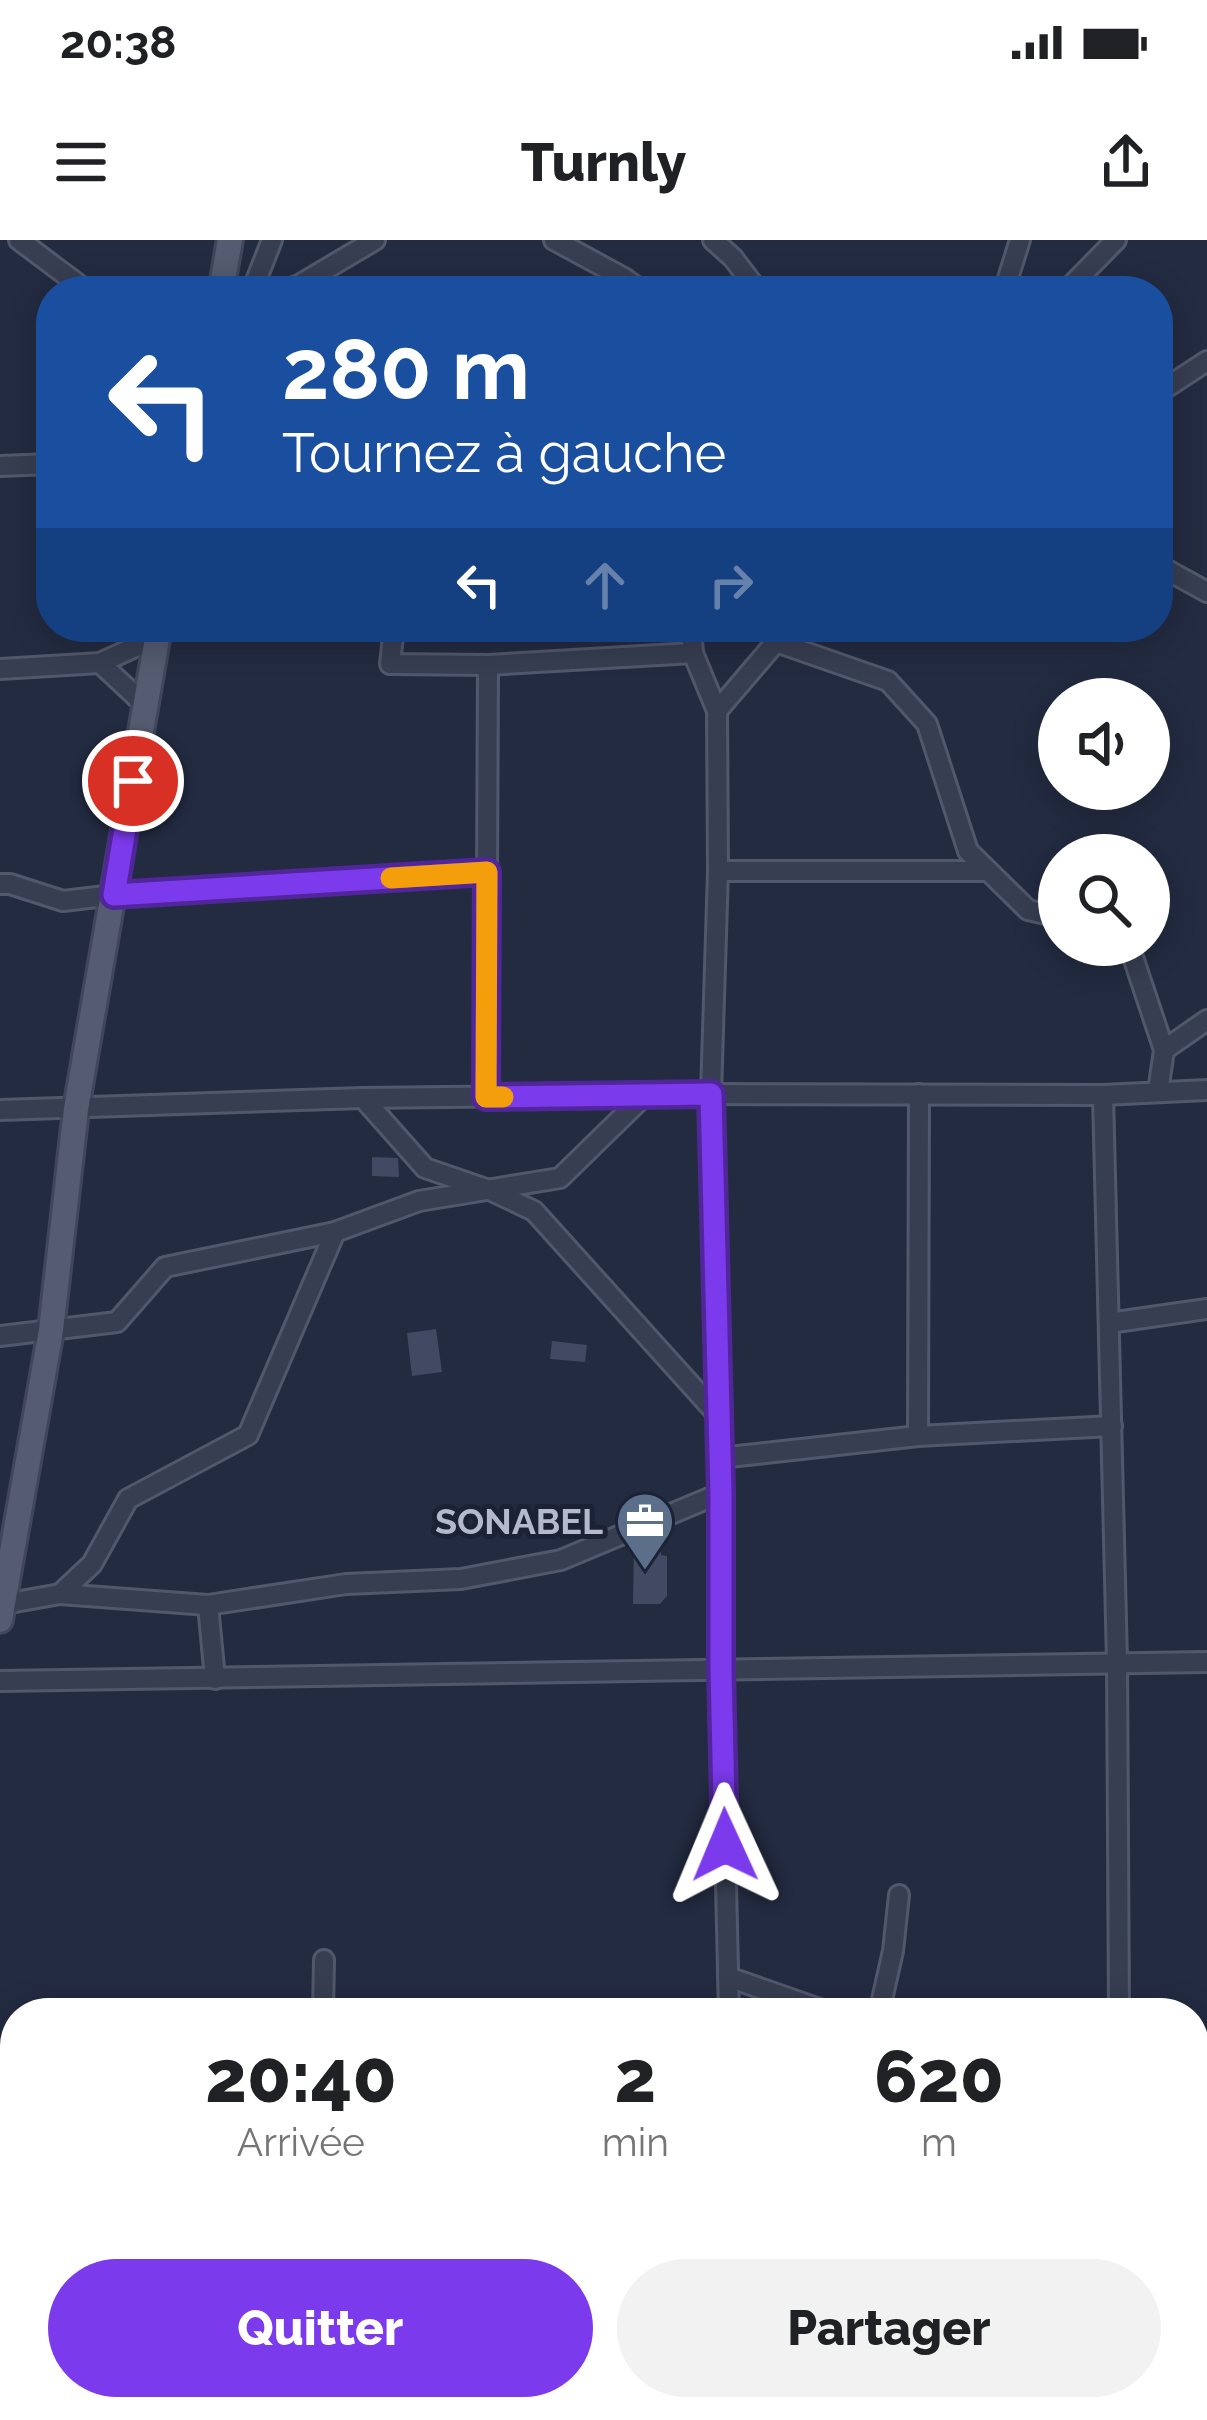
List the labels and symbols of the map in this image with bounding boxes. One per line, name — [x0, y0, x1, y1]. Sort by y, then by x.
pin — [82, 730, 184, 832]
office icon: SONABEL — [614, 1490, 676, 1572]
place label: SONABEL — [435, 1500, 603, 1542]
position arrow — [662, 1782, 788, 1908]

